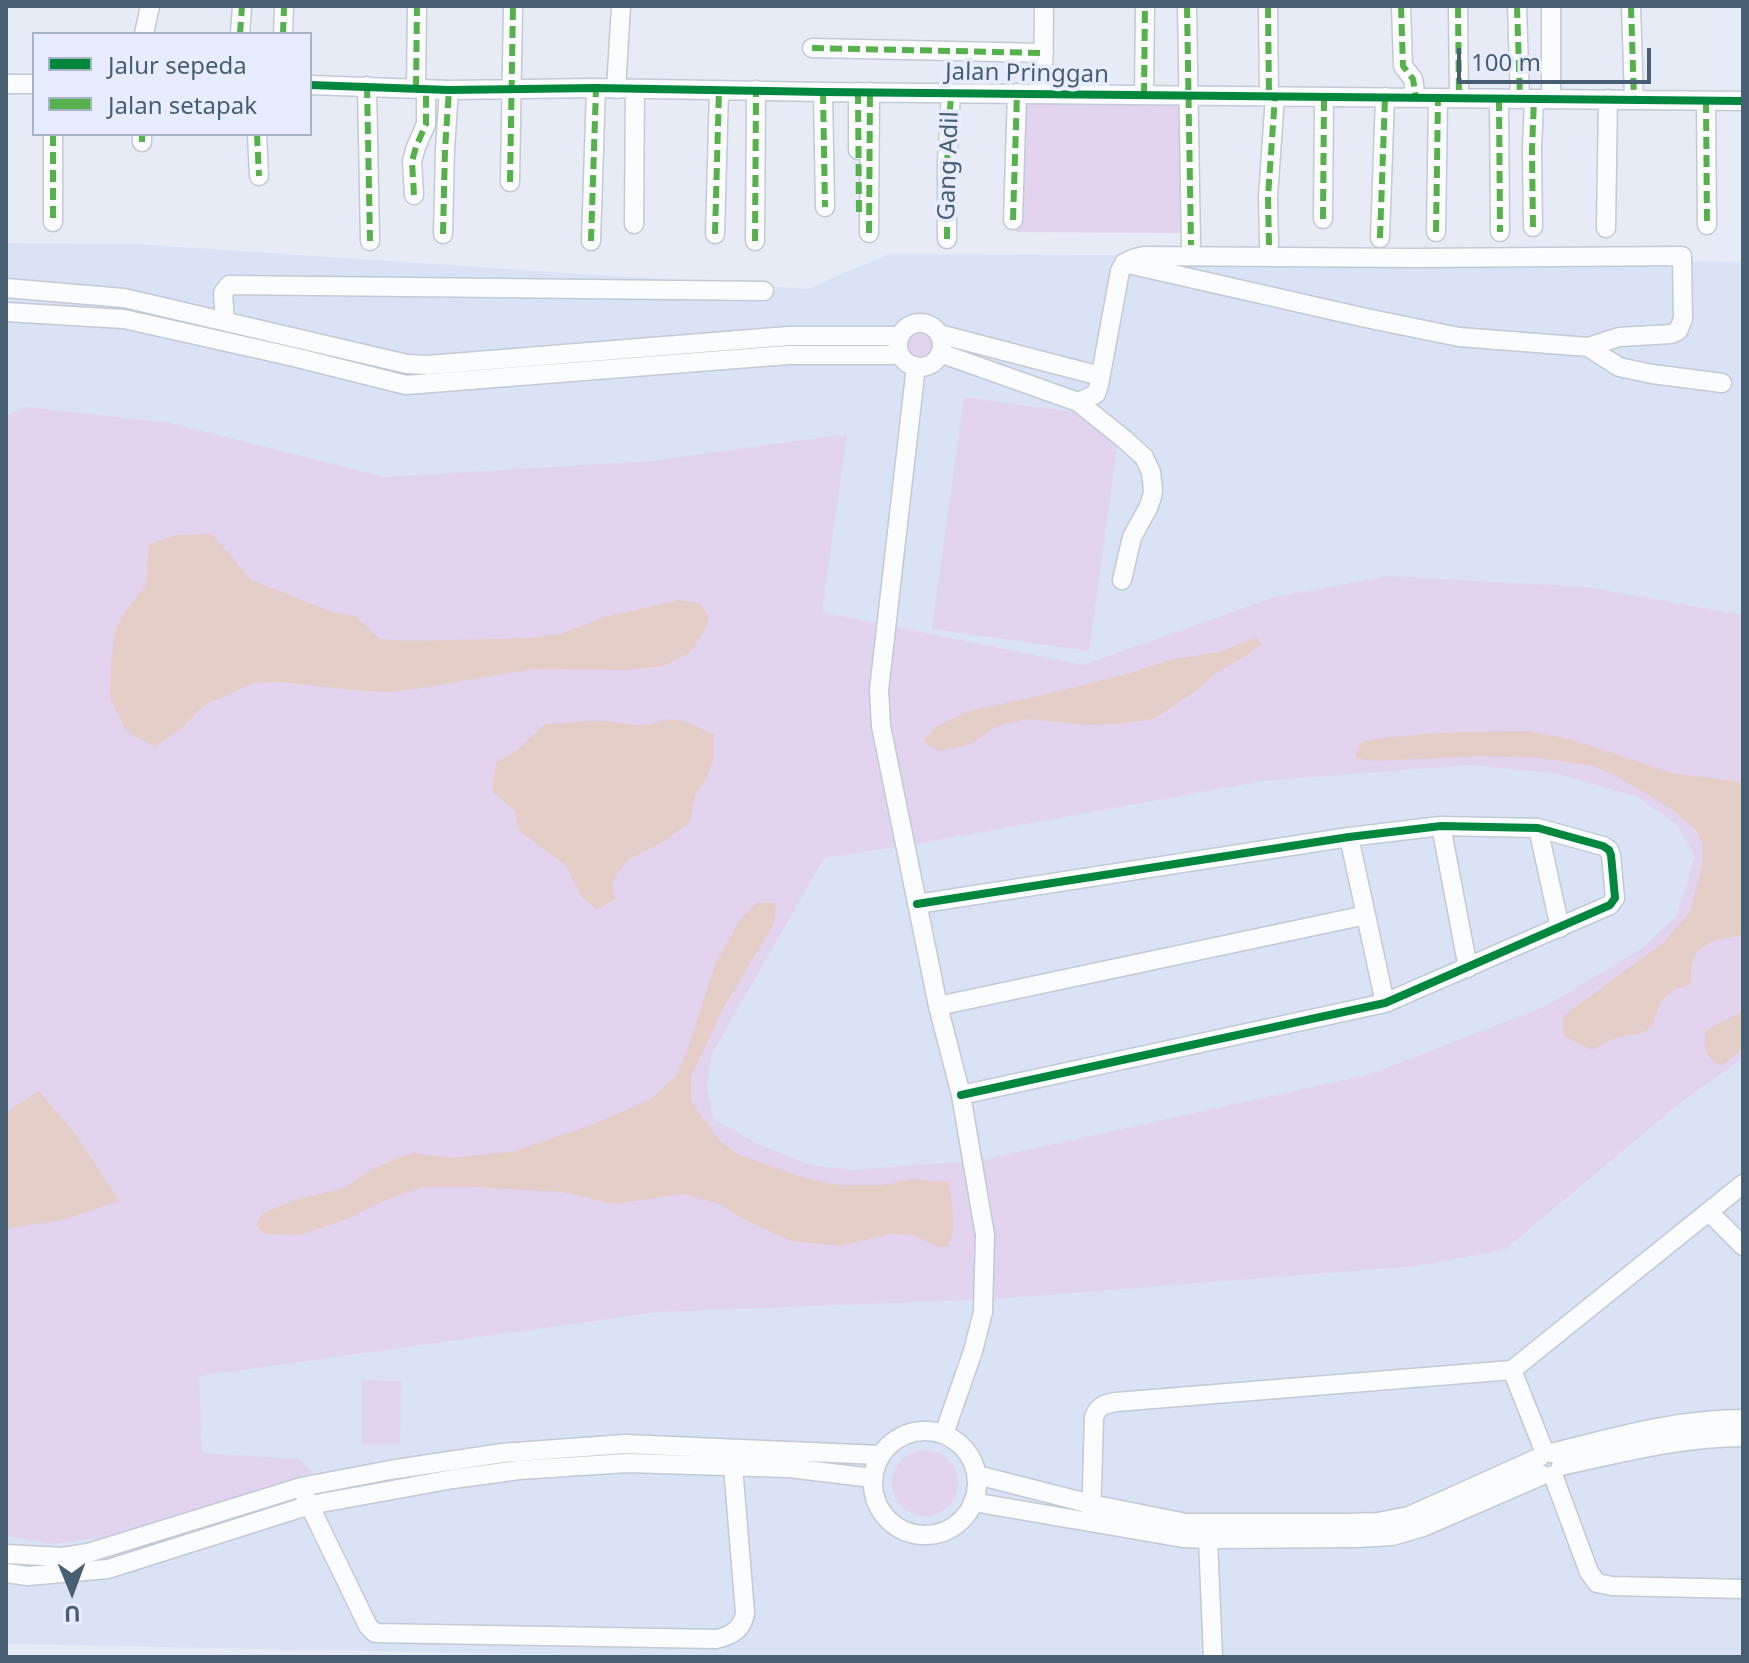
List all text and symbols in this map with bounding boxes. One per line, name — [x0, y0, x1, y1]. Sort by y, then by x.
legend — [32, 32, 312, 136]
scale bar — [1461, 32, 1655, 82]
text: 100 m — [1471, 45, 1541, 78]
text: Jalur sepeda — [108, 48, 247, 81]
street label: Jalan Pringgan — [945, 58, 1109, 90]
text: Jalan setapak — [108, 88, 257, 121]
street label: Gang Adil — [933, 111, 965, 221]
north arrow — [32, 1551, 112, 1631]
text: U — [64, 1600, 81, 1630]

